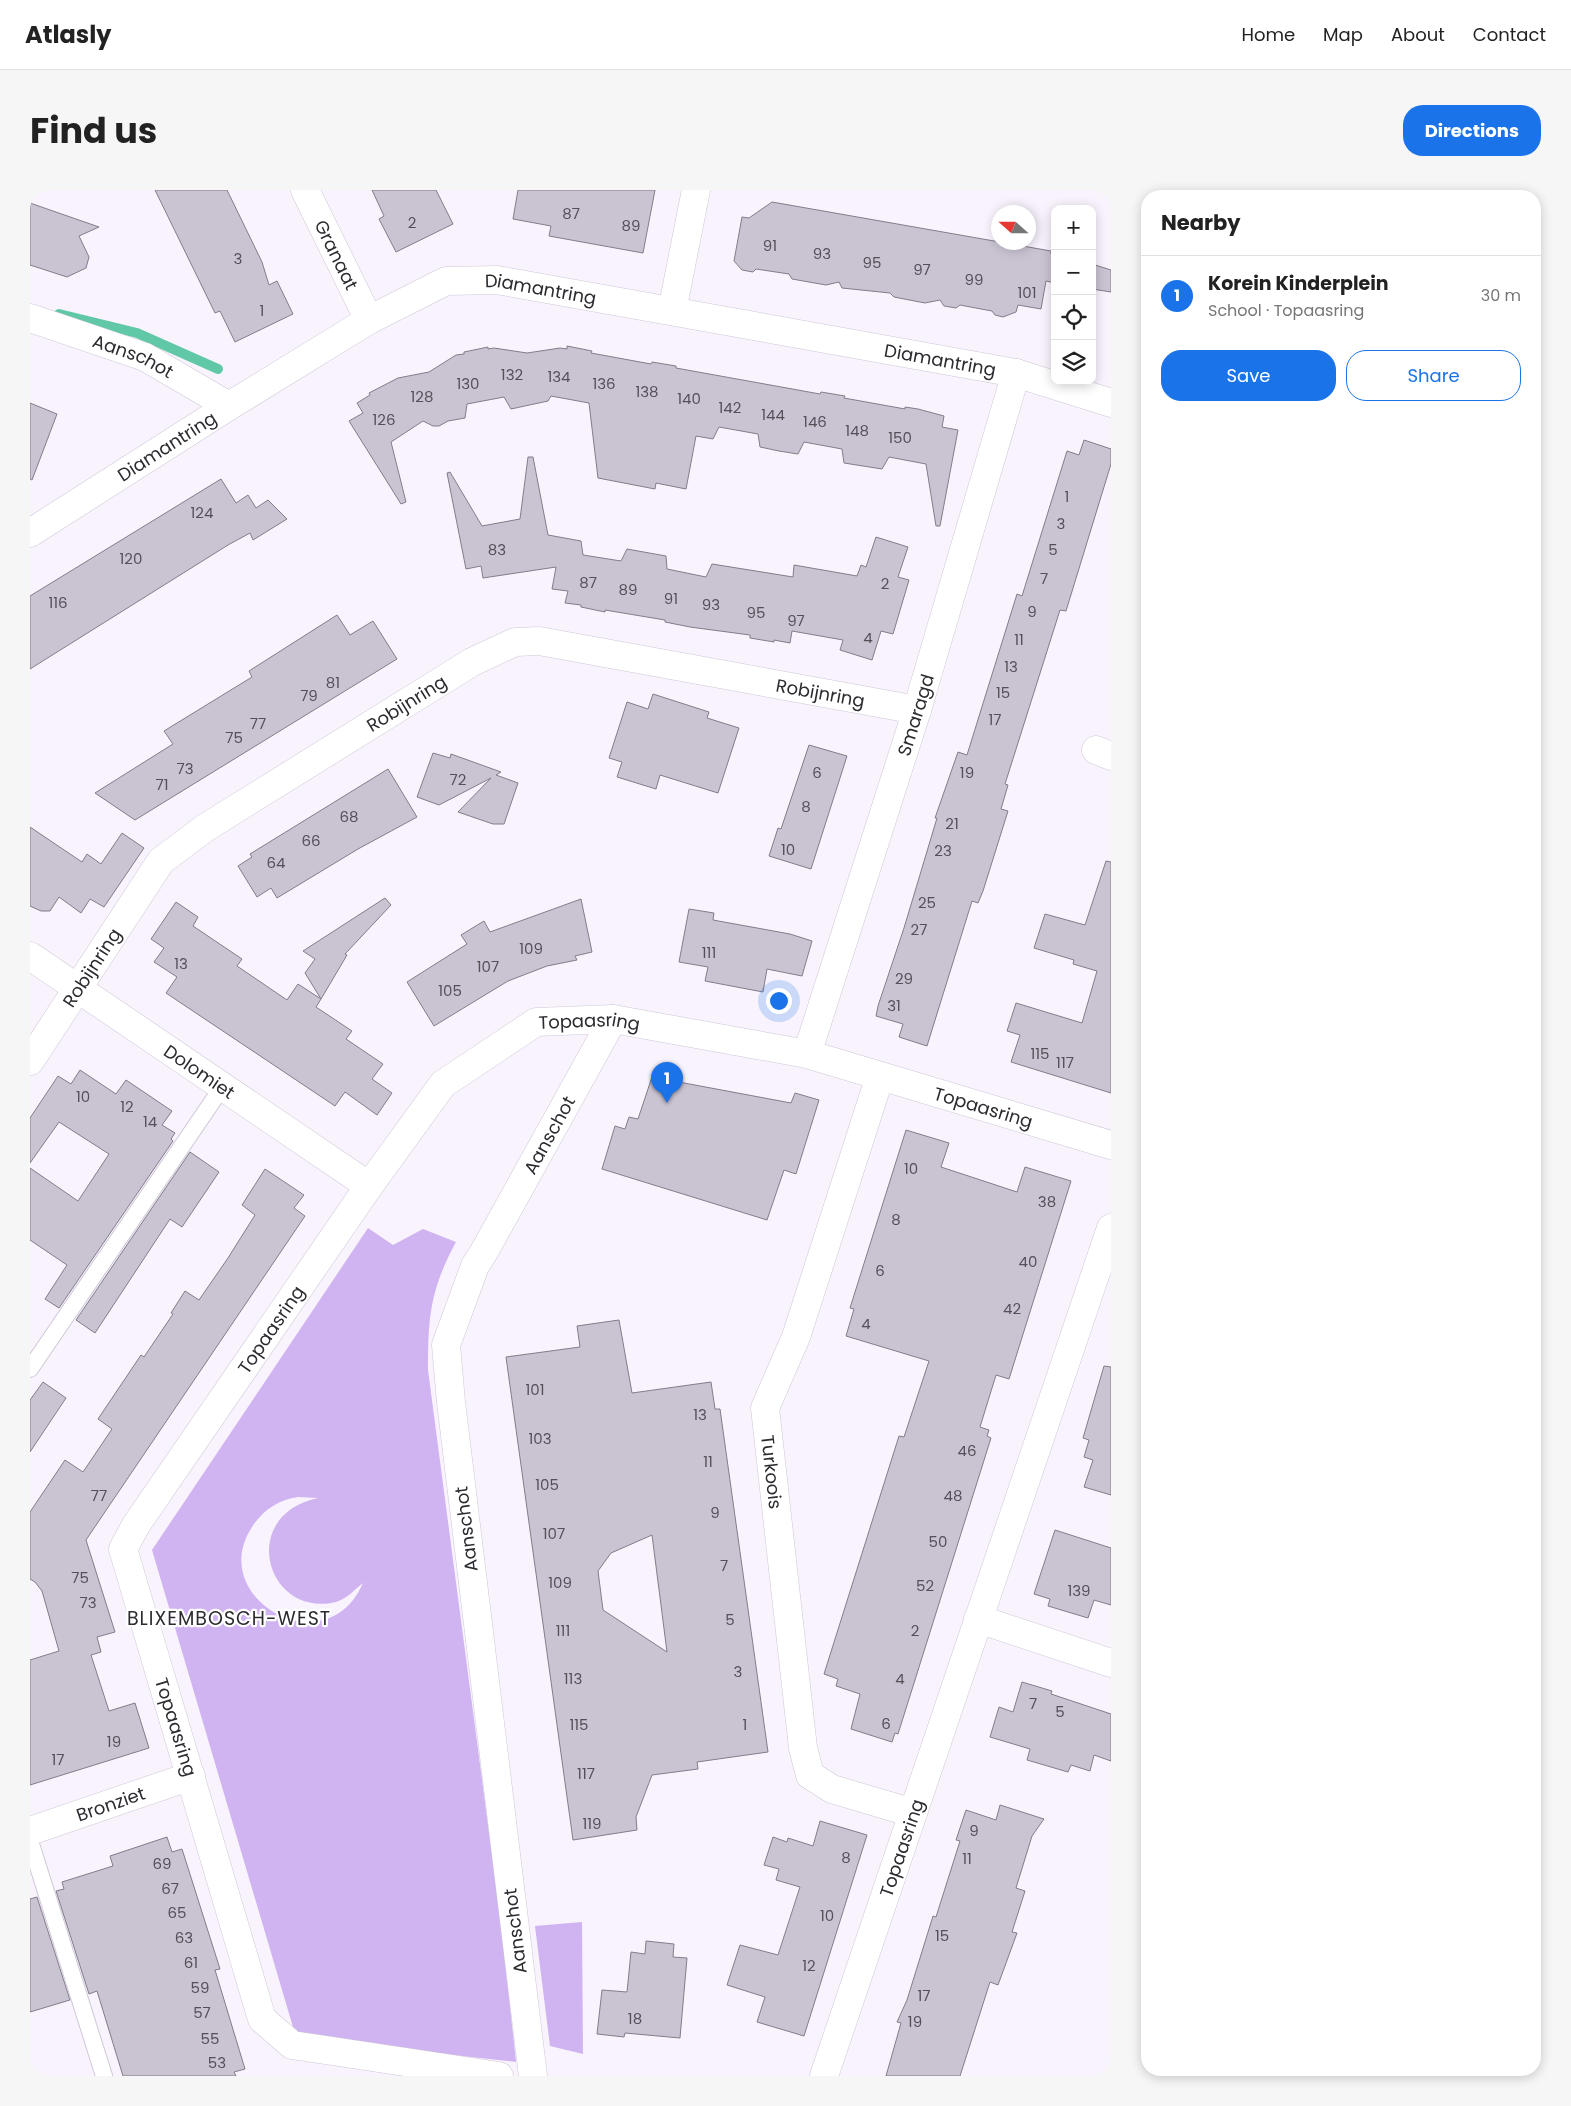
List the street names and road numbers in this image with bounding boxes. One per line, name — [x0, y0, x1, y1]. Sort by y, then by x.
street label: Granaat — [309, 215, 365, 294]
street label: Diamantring — [485, 267, 598, 310]
street label: Aanschot — [90, 328, 178, 384]
street label: Diamantring — [882, 337, 998, 382]
street label: Diamantring — [112, 405, 221, 487]
street label: Robijnring — [361, 669, 451, 737]
street label: Smaragd — [891, 671, 939, 759]
street label: Robijnring — [774, 672, 867, 713]
street label: Robijnring — [56, 923, 126, 1012]
street label: Topaasring — [538, 1007, 642, 1036]
street label: Dolomiet — [159, 1038, 240, 1104]
street label: Topaasring — [931, 1080, 1036, 1133]
street label: Aanschot — [517, 1091, 581, 1178]
street label: Topaasring — [231, 1280, 310, 1378]
street label: Turkoois — [756, 1434, 789, 1510]
street label: Aanschot — [448, 1485, 484, 1573]
street label: Topaasring — [149, 1675, 203, 1779]
street label: Bronziet — [73, 1780, 148, 1827]
street label: Topaasring — [873, 1795, 929, 1900]
street label: Aanschot — [497, 1887, 533, 1975]

